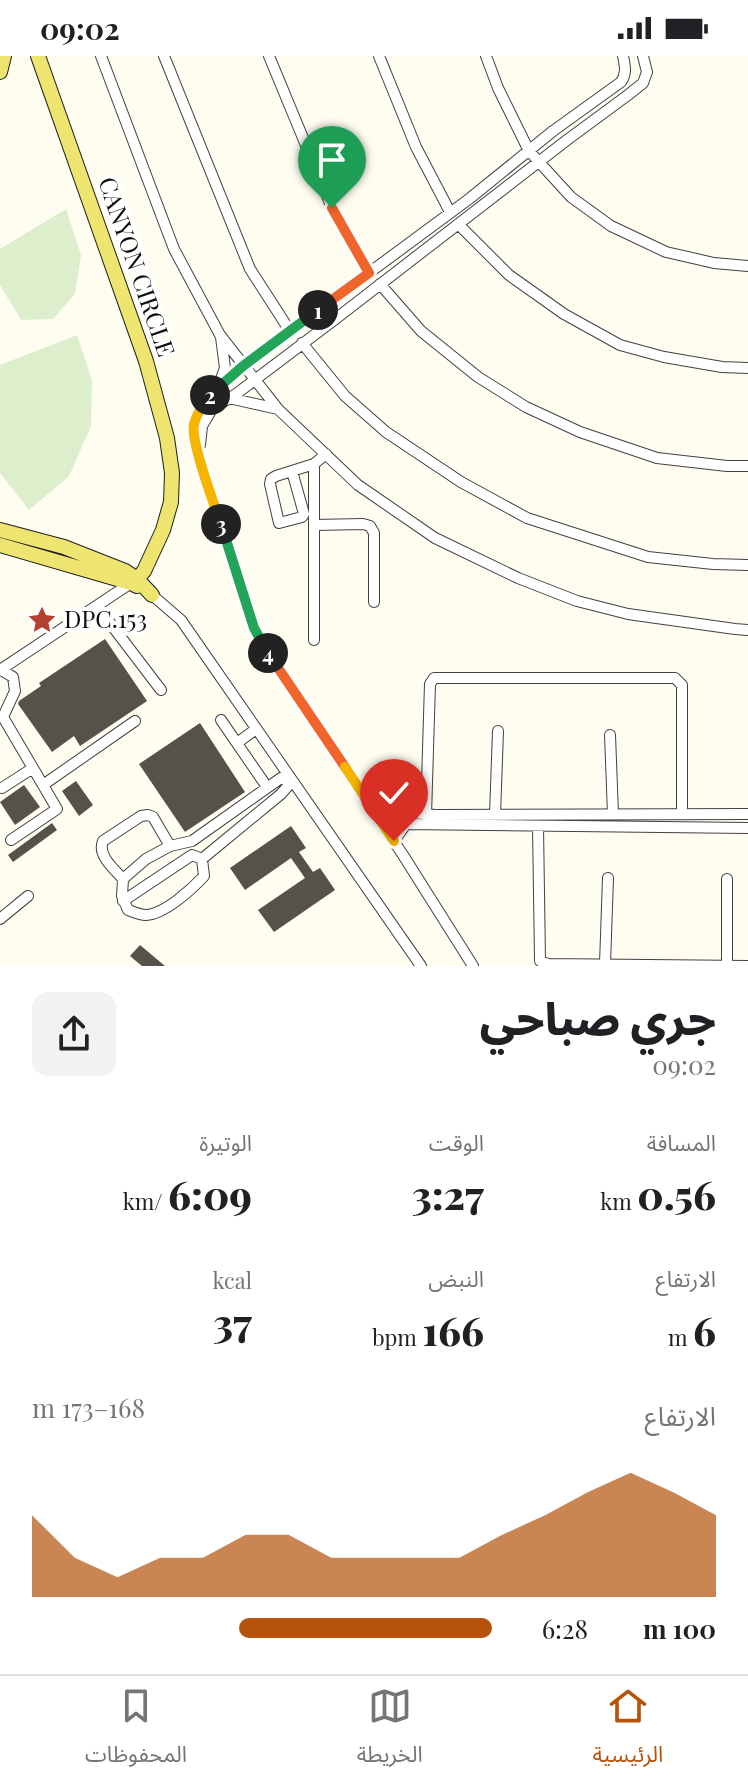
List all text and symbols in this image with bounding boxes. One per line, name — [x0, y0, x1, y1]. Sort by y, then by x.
text: 09:02 — [40, 8, 120, 48]
pin — [298, 126, 366, 208]
icon: arrive — [310, 138, 354, 182]
street label: CANYON CIRCLE — [92, 172, 184, 360]
pin: 1 — [298, 290, 338, 330]
text: 1 — [314, 295, 322, 325]
pin: 2 — [190, 375, 230, 415]
text: 2 — [204, 380, 216, 410]
pin: 3 — [201, 504, 241, 544]
text: 3 — [216, 509, 226, 539]
place label: DPC.153 — [64, 602, 147, 634]
place icon: DPC.153 — [27, 605, 57, 635]
pin: 4 — [248, 633, 288, 673]
text: 4 — [262, 638, 274, 668]
pin — [360, 759, 428, 841]
icon: check — [372, 771, 416, 815]
text: جري صباحي — [480, 987, 716, 1046]
button: share — [32, 992, 116, 1076]
text: 09:02 — [652, 1047, 716, 1082]
text: الوتيرة — [199, 1127, 252, 1157]
text: الوقت — [429, 1127, 484, 1157]
text: المسافة — [647, 1127, 716, 1157]
text: 6:09 — [168, 1167, 252, 1220]
text: 3:27 — [412, 1167, 484, 1220]
text: 0.56 — [637, 1167, 716, 1220]
text: /km — [123, 1186, 168, 1216]
text: km — [600, 1186, 637, 1216]
text: النبض — [428, 1263, 484, 1293]
text: الارتفاع — [656, 1263, 716, 1293]
text: kcal — [213, 1265, 252, 1295]
text: 37 — [213, 1295, 252, 1348]
text: 166 — [422, 1303, 484, 1356]
text: 6 — [693, 1303, 716, 1356]
text: bpm — [372, 1322, 422, 1352]
text: m — [668, 1322, 693, 1352]
text: 168–173 m — [32, 1390, 145, 1425]
text: الارتفاع — [645, 1398, 716, 1433]
text: 6:28 — [542, 1611, 588, 1646]
text: 100 m — [643, 1611, 716, 1646]
tab: المحفوظات — [85, 1684, 187, 1778]
tab: الخريطة — [357, 1684, 423, 1778]
tab: الرئيسية — [592, 1684, 663, 1778]

